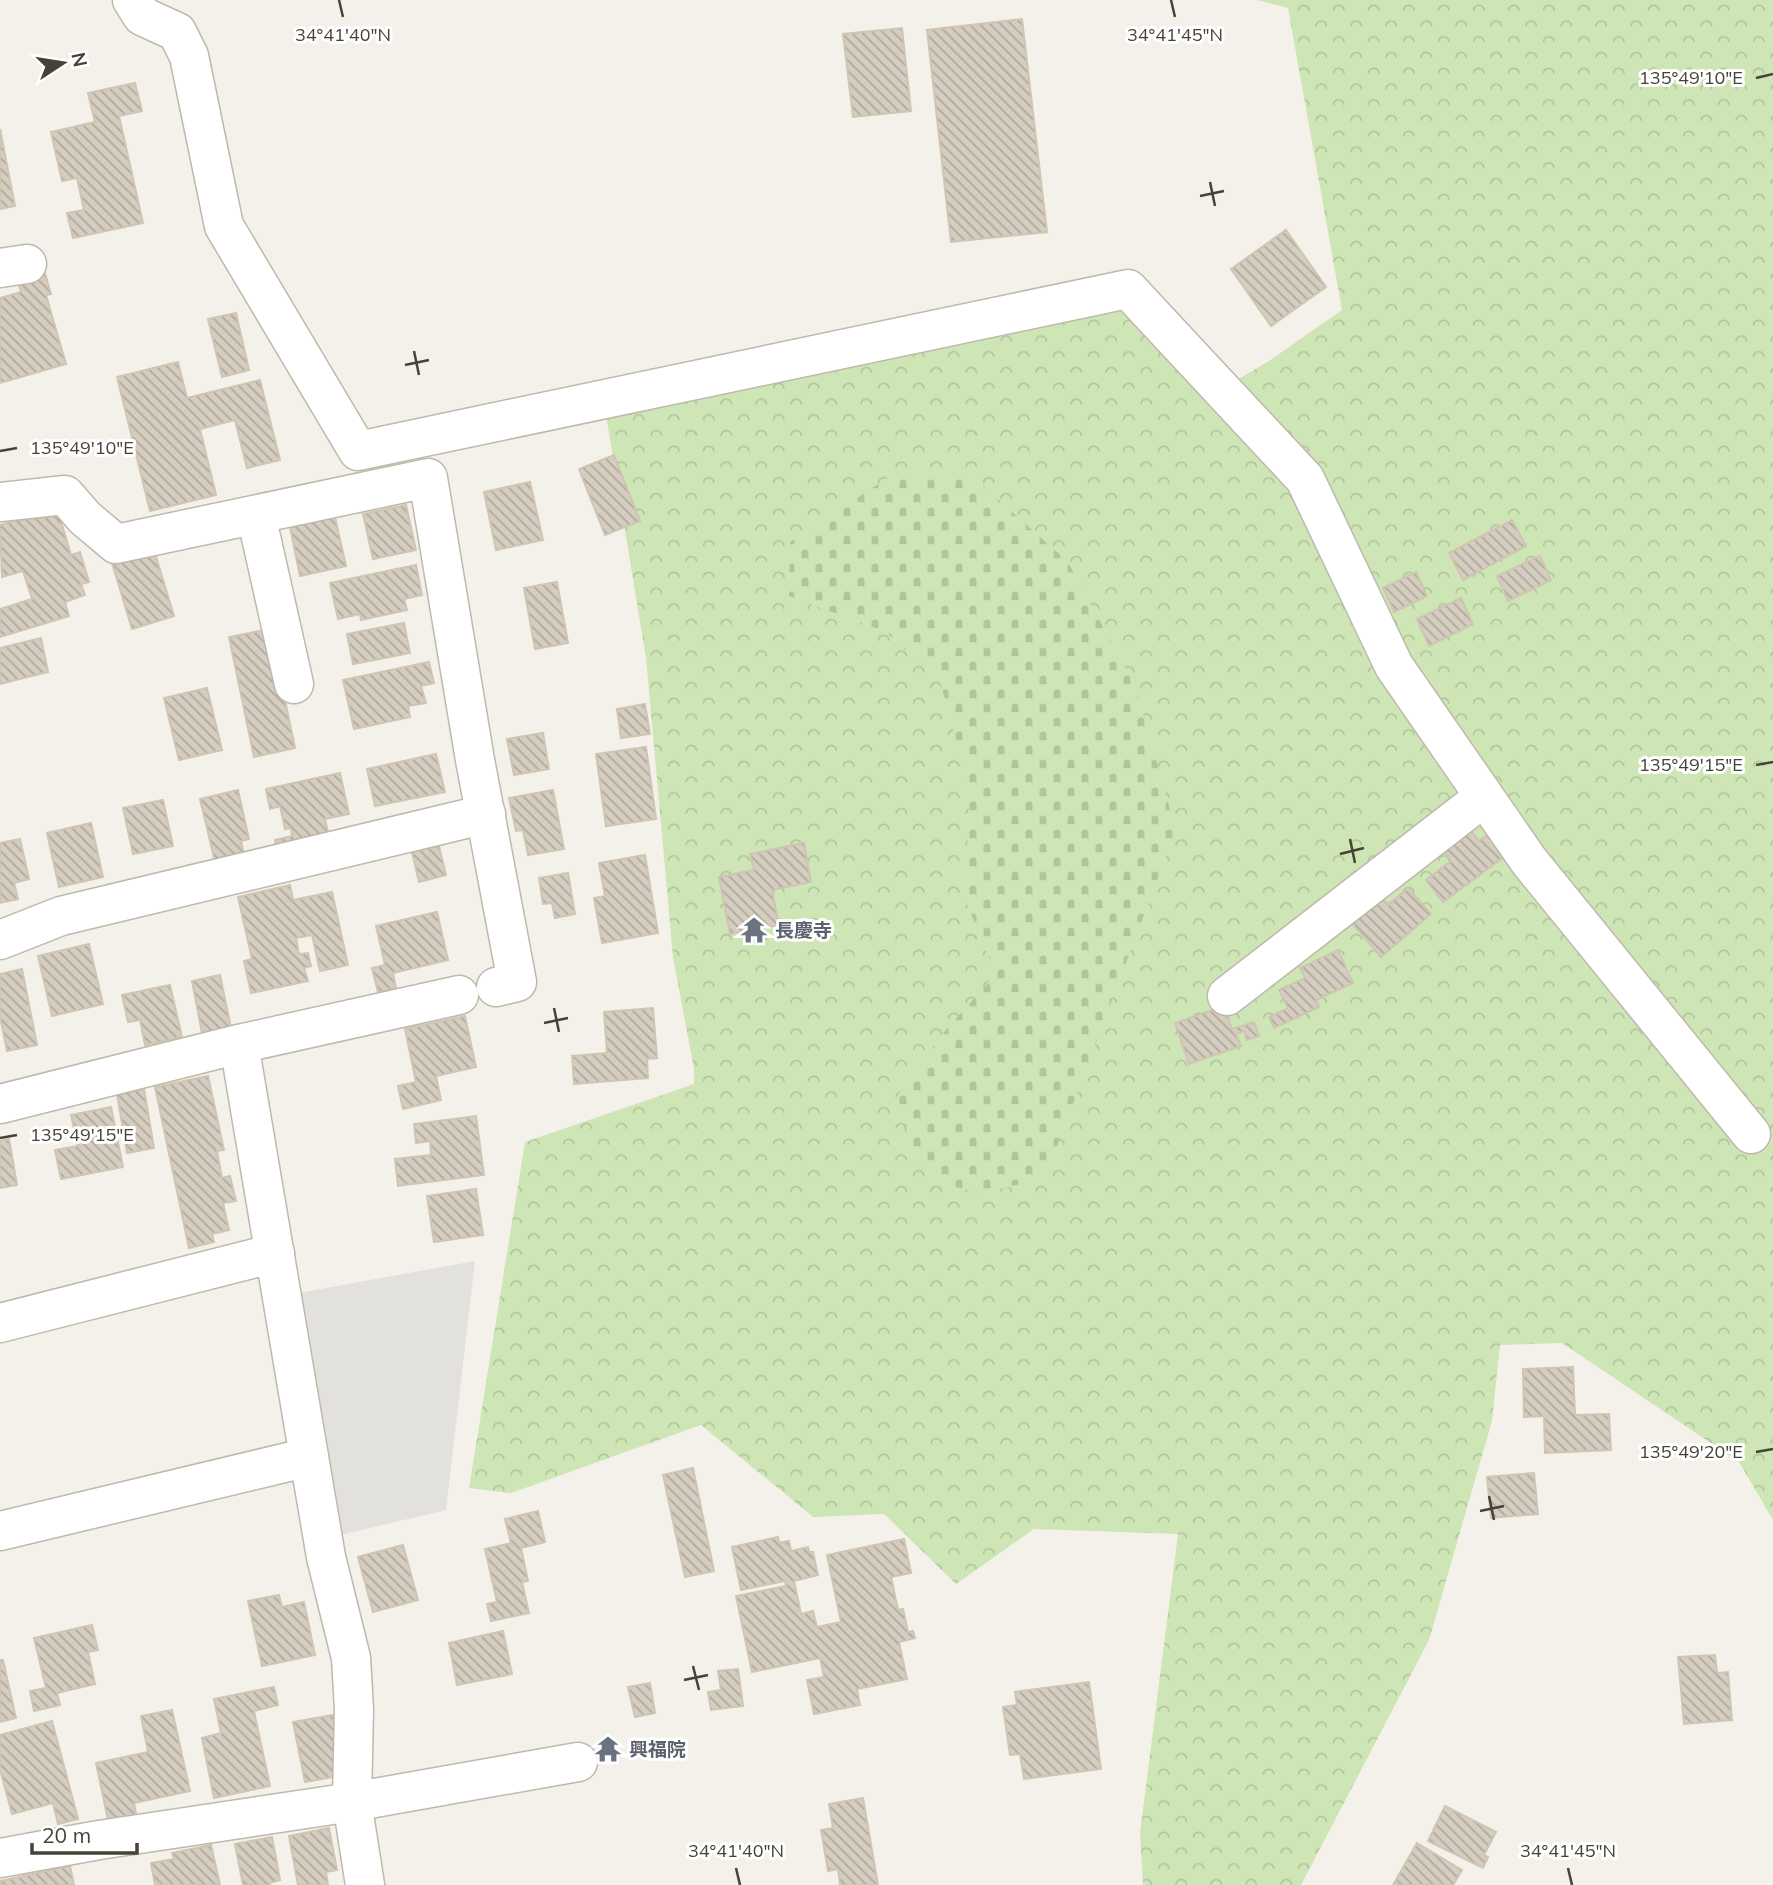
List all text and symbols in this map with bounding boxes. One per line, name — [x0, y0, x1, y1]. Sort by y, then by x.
text: 34°41'40"N — [295, 23, 391, 46]
text: 34°41'45"N — [1127, 23, 1223, 46]
north arrow — [28, 28, 98, 98]
text: N — [66, 50, 93, 69]
text: 135°49'10"E — [1639, 66, 1743, 89]
text: 135°49'10"E — [30, 436, 134, 459]
text: 135°49'15"E — [1639, 753, 1743, 776]
temple icon: 長慶寺 — [739, 915, 769, 945]
place label: 長慶寺 — [775, 918, 832, 942]
text: 135°49'15"E — [30, 1123, 134, 1146]
text: 135°49'20"E — [1639, 1440, 1743, 1463]
temple icon: 興福院 — [593, 1734, 623, 1764]
place label: 興福院 — [629, 1737, 686, 1761]
scale bar — [32, 1812, 136, 1856]
text: 20 m — [42, 1822, 91, 1848]
text: 34°41'40"N — [688, 1839, 784, 1862]
text: 34°41'45"N — [1520, 1839, 1616, 1862]

